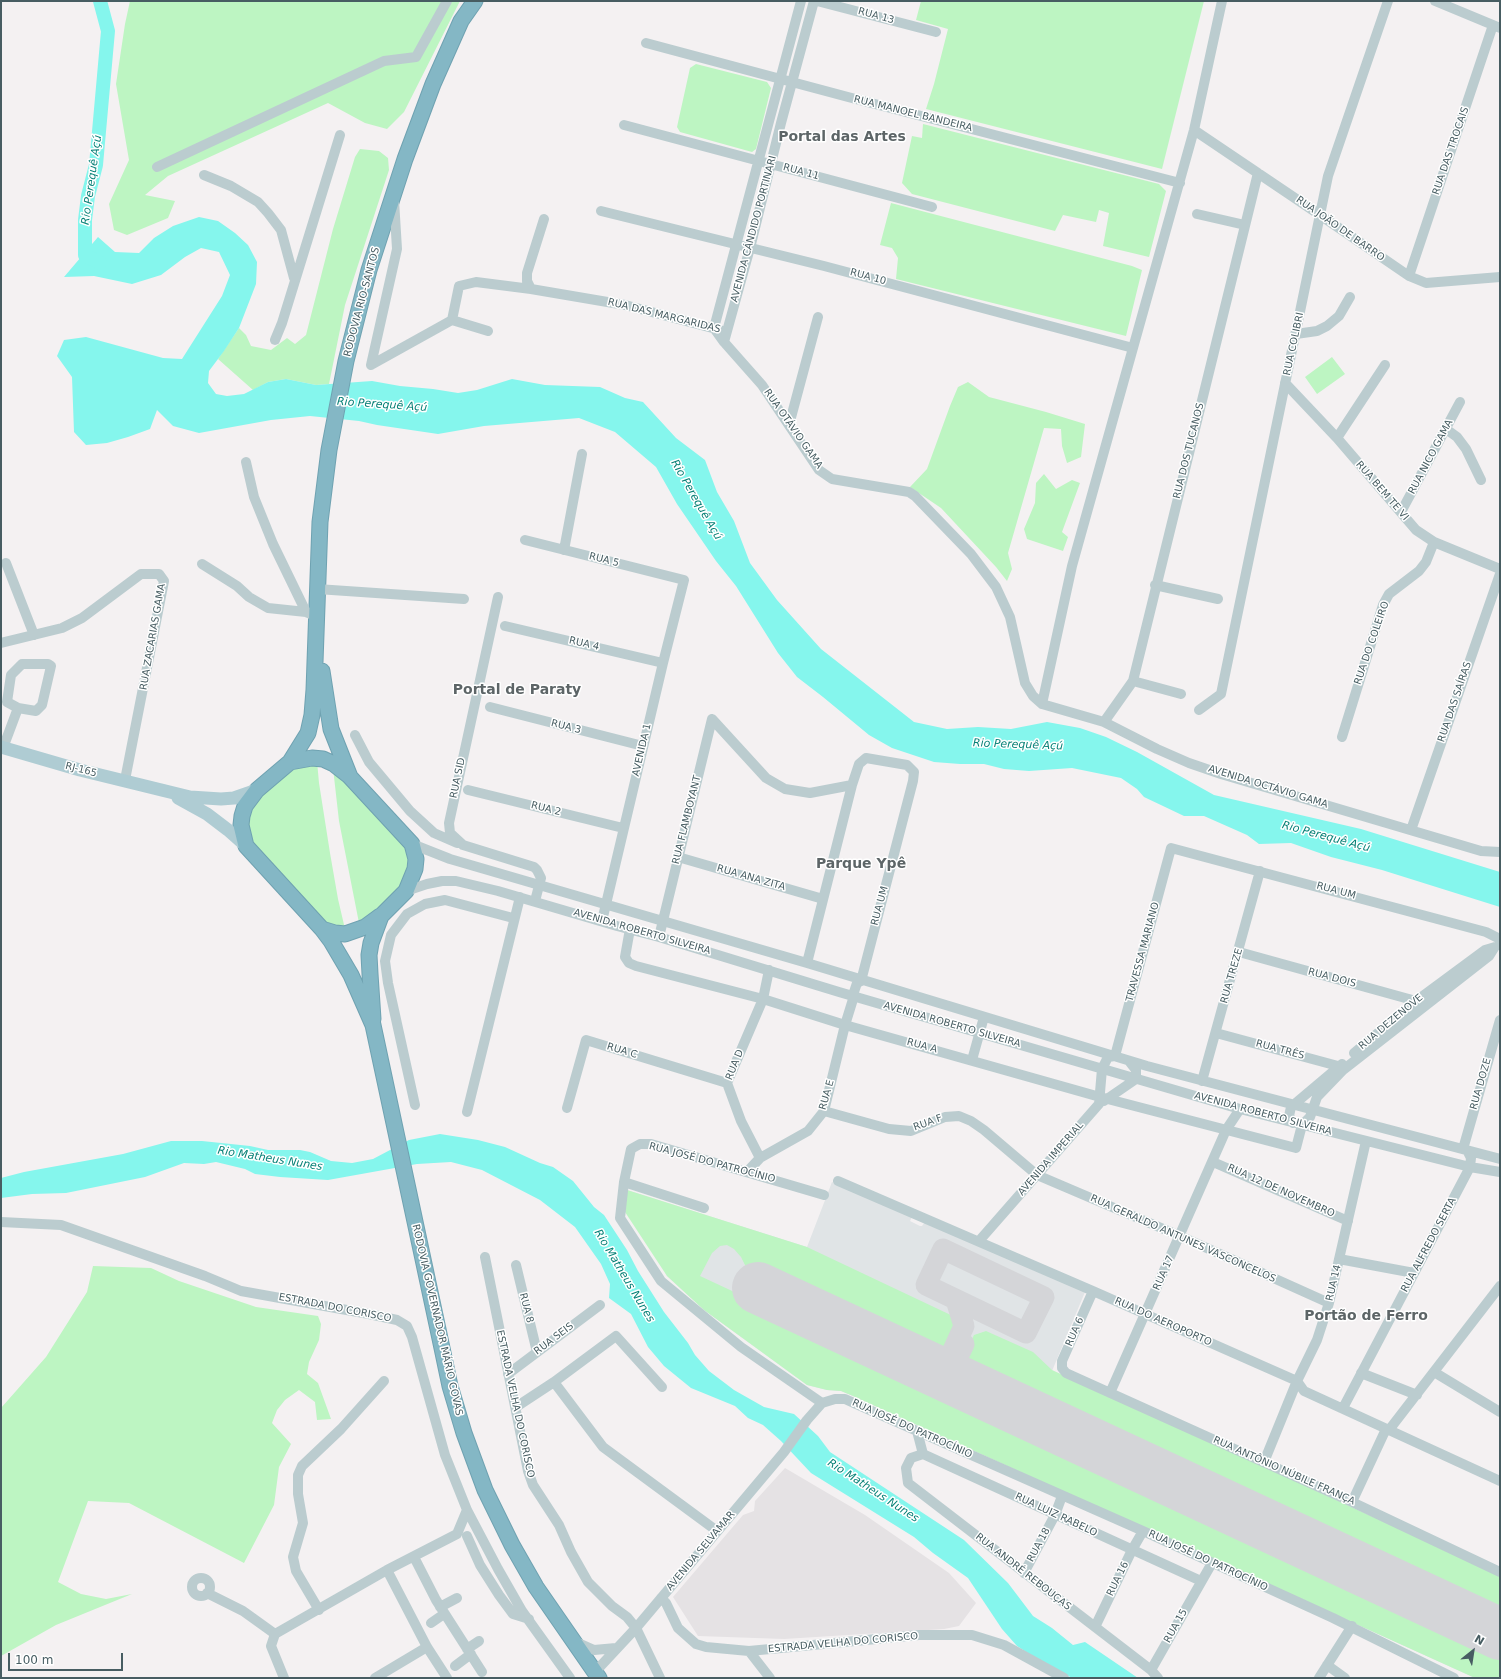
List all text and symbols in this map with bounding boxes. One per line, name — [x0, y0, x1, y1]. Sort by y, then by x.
street label: RUA 13 — [857, 5, 895, 27]
street label: RUA MANOEL BANDEIRA — [853, 93, 973, 135]
street label: RUA DAS TROCAIS — [1430, 105, 1472, 197]
district label: Portal das Artes — [778, 129, 906, 145]
water label: Rio Perequê Açú — [79, 134, 105, 226]
street label: AVENIDA CÁNDIDO PORTINARI — [729, 154, 779, 304]
street label: RUA 11 — [782, 161, 820, 183]
street label: RUA JOÃO DE BARRO — [1293, 194, 1387, 264]
street label: RODOVIA RIO-SANTOS — [342, 246, 382, 358]
street label: RUA 10 — [849, 266, 887, 288]
street label: RUA DAS MARGARIDAS — [606, 296, 722, 336]
street label: RUA COLIBRI — [1281, 311, 1307, 377]
street label: RUA OTÁVIO GAMA — [761, 387, 825, 471]
water label: Rio Perequê Açú — [336, 395, 428, 415]
street label: RUA DOS TUCANOS — [1171, 402, 1207, 500]
street label: RUA NICO GAMA — [1406, 418, 1456, 496]
water label: Rio Perequê Açú — [668, 458, 724, 542]
street label: RUA BEM TE VI — [1353, 459, 1411, 523]
street label: RUA 5 — [588, 550, 620, 570]
street label: RUA ZACARIAS GAMA — [138, 583, 168, 691]
street label: RUA DO COLEIRO — [1352, 600, 1392, 686]
street label: RUA 4 — [568, 635, 600, 653]
street label: RUA DAS SAÍRAS — [1436, 660, 1474, 744]
district label: Portal de Paraty — [453, 682, 581, 698]
street label: RUA 3 — [550, 717, 582, 737]
street label: AVENIDA 1 — [630, 722, 654, 778]
water label: Rio Perequê Açú — [973, 737, 1063, 753]
street label: RUA SID — [448, 757, 468, 799]
street label: RJ-165 — [64, 760, 98, 780]
street label: AVENIDA OCTÁVIO GAMA — [1207, 763, 1329, 811]
street label: RUA FLAMBOYANT — [670, 774, 704, 866]
street label: RUA 2 — [530, 799, 562, 819]
water label: Rio Perequê Açú — [1281, 819, 1371, 855]
district label: Parque Ypê — [816, 856, 906, 872]
street label: RUA ANA ZITA — [715, 863, 787, 893]
street label: RUA UM — [1315, 880, 1357, 902]
street label: RUA UM — [869, 885, 891, 927]
street label: TRAVESSA MARIANO — [1124, 901, 1162, 1003]
street label: AVENIDA ROBERTO SILVEIRA — [572, 907, 712, 957]
street label: RUA TREZE — [1218, 947, 1246, 1005]
street label: RUA DOIS — [1307, 966, 1357, 990]
street label: RUA DEZENOVE — [1357, 992, 1425, 1052]
street label: AVENIDA ROBERTO SILVEIRA — [882, 1000, 1022, 1050]
street label: RUA A — [905, 1036, 939, 1056]
street label: RUA TRÊS — [1254, 1038, 1306, 1062]
street label: RUA C — [605, 1041, 639, 1061]
street label: RUA D — [723, 1048, 747, 1082]
street label: RUA DOZE — [1468, 1057, 1494, 1111]
street label: RUA E — [817, 1079, 837, 1111]
street label: AVENIDA ROBERTO SILVEIRA — [1193, 1090, 1333, 1138]
street label: RUA F — [912, 1112, 944, 1134]
street label: AVENIDA IMPERIAL — [1016, 1120, 1086, 1198]
street label: RUA JOSÉ DO PATROCÍNIO — [648, 1140, 776, 1186]
water label: Rio Matheus Nunes — [217, 1144, 323, 1174]
street label: RUA 12 DE NOVEMBRO — [1226, 1162, 1336, 1220]
street label: RUA GERALDO ANTUNES VASCONCELOS — [1088, 1193, 1278, 1285]
street label: RUA ALFREDO SERTA — [1399, 1196, 1459, 1294]
street label: RODOVIA GOVERNADOR MÁRIO COVAS — [409, 1223, 465, 1417]
water label: Rio Matheus Nunes — [591, 1227, 657, 1325]
street label: RUA 17 — [1151, 1254, 1177, 1292]
street label: RUA 14 — [1324, 1264, 1344, 1302]
street label: ESTRADA DO CORISCO — [278, 1291, 392, 1325]
street label: RUA 8 — [516, 1292, 536, 1324]
street label: RUA DO AEROPORTO — [1113, 1295, 1213, 1349]
district label: Portão de Ferro — [1304, 1308, 1428, 1324]
street label: RUA 6 — [1063, 1316, 1087, 1348]
street label: RUA SEIS — [532, 1320, 576, 1358]
street label: ESTRADA VELHA DO CORISCO — [493, 1329, 537, 1479]
street label: RUA JOSÉ DO PATROCÍNIO — [850, 1397, 974, 1461]
street label: RUA ANTÔNIO NÚBILE FRANÇA — [1211, 1434, 1357, 1508]
water label: Rio Matheus Nunes — [825, 1457, 921, 1525]
street label: RUA LUIZ RABELO — [1013, 1491, 1099, 1539]
street label: AVENIDA SELVAMAR — [664, 1509, 738, 1593]
street label: RUA 18 — [1025, 1526, 1053, 1564]
street label: RUA JOSÉ DO PATROCÍNIO — [1146, 1528, 1270, 1594]
street label: RUA ANDRÉ REBOUÇAS — [973, 1531, 1073, 1613]
street label: RUA 16 — [1104, 1560, 1132, 1598]
street label: RUA 15 — [1162, 1607, 1190, 1645]
street label: ESTRADA VELHA DO CORISCO — [767, 1630, 919, 1656]
north arrow — [1453, 1631, 1493, 1671]
text: N — [1472, 1632, 1486, 1648]
scale bar — [10, 1645, 125, 1671]
text: 100 m — [15, 1653, 53, 1667]

